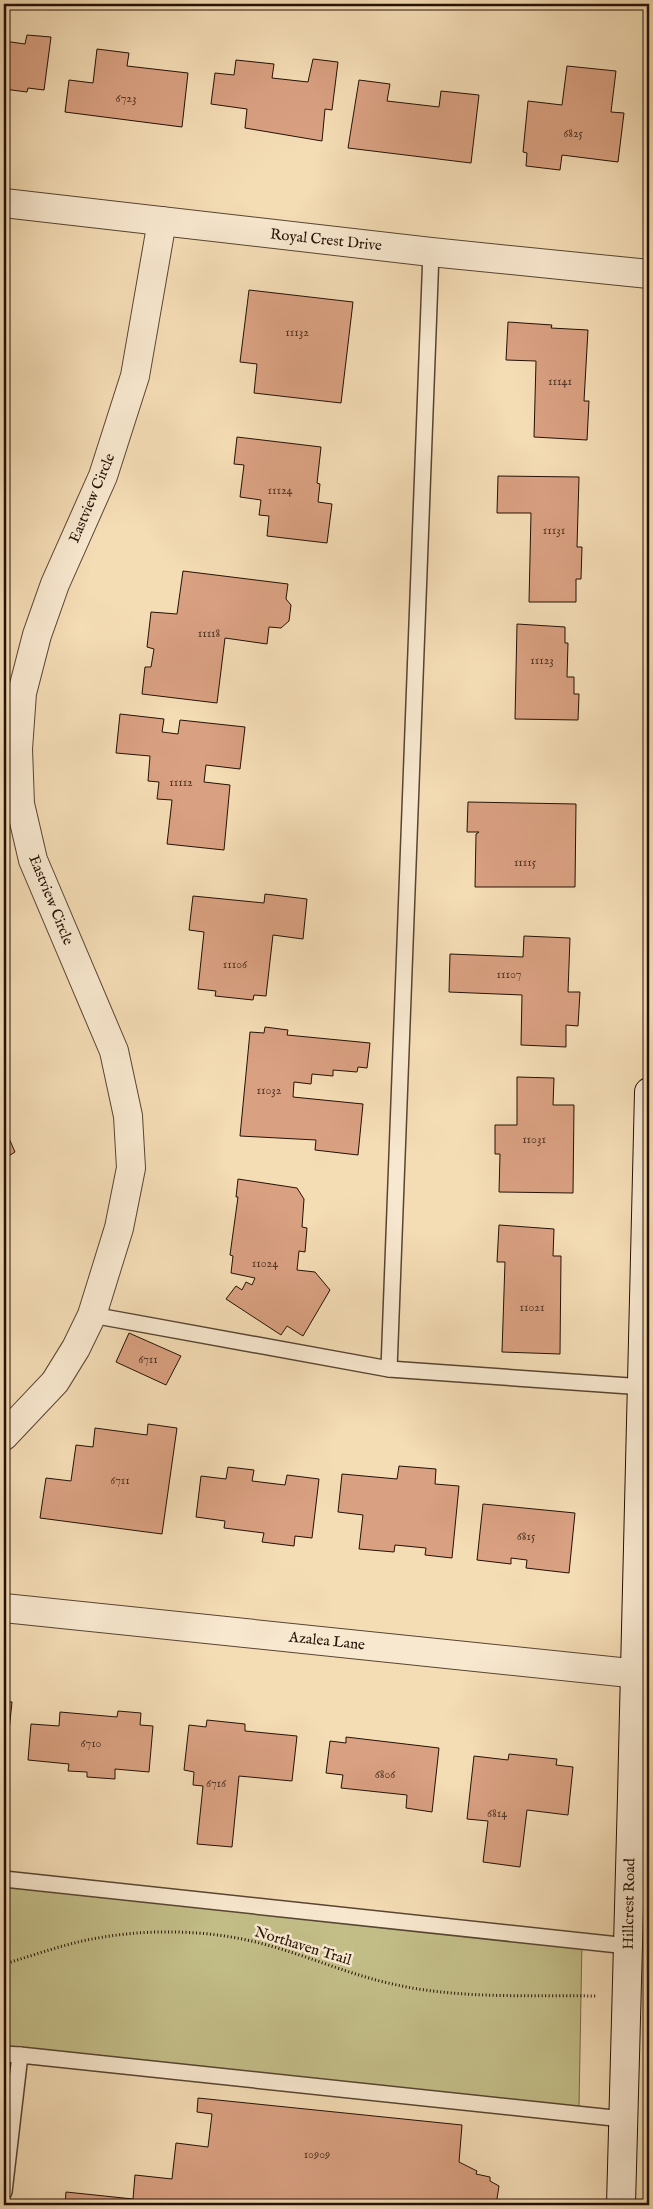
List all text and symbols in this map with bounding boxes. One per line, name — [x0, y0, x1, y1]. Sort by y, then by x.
house number: 6723 — [116, 91, 136, 106]
house number: 6825 — [563, 126, 584, 141]
street label: Royal Crest Drive — [269, 225, 383, 255]
house number: 11132 — [285, 325, 309, 340]
house number: 11141 — [548, 374, 572, 389]
street label: Eastview Circle — [65, 450, 119, 546]
house number: 11124 — [268, 483, 293, 498]
house number: 11131 — [543, 523, 565, 538]
house number: 11118 — [198, 626, 221, 641]
house number: 11123 — [530, 653, 554, 668]
house number: 11112 — [169, 775, 193, 790]
street label: Eastview Circle — [24, 852, 78, 948]
house number: 11115 — [514, 855, 537, 870]
house number: 11106 — [223, 957, 248, 972]
house number: 11107 — [497, 967, 521, 982]
house number: 11032 — [257, 1083, 282, 1098]
house number: 11031 — [522, 1132, 546, 1147]
house number: 11024 — [252, 1256, 278, 1271]
house number: 11021 — [520, 1300, 544, 1315]
house number: 6711 — [138, 1352, 158, 1367]
house number: 6711 — [110, 1473, 130, 1488]
house number: 6815 — [517, 1529, 536, 1544]
street label: Azalea Lane — [287, 1627, 366, 1654]
house number: 6710 — [81, 1736, 102, 1751]
house number: 6806 — [375, 1767, 396, 1782]
house number: 6716 — [206, 1776, 227, 1791]
house number: 6814 — [487, 1806, 507, 1821]
street label: Hillcrest Road — [619, 1857, 639, 1950]
street label: Northaven Trail — [252, 1922, 355, 1970]
house number: 10909 — [304, 2147, 330, 2162]

